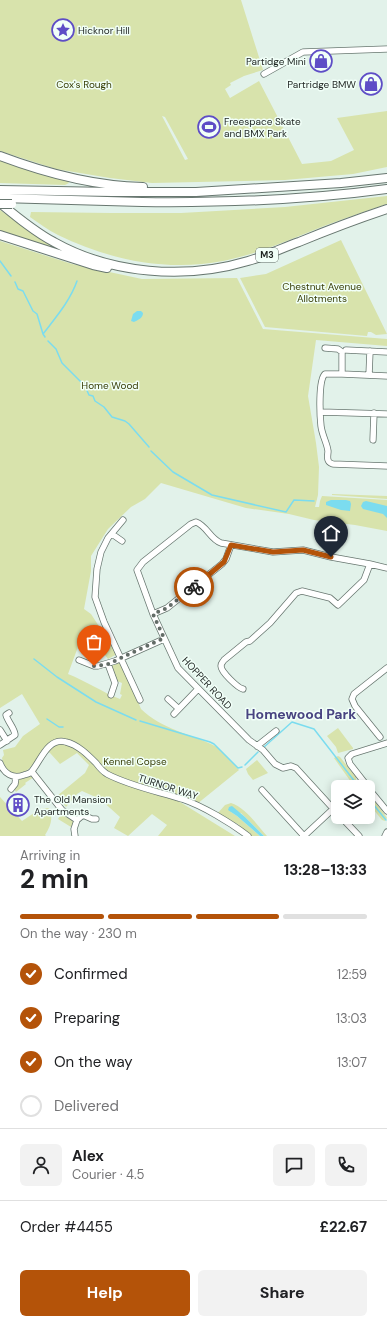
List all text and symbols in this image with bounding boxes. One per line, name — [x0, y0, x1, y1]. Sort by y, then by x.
place icon: Hicknor Hill — [50, 17, 76, 43]
place label: Hicknor Hill — [78, 24, 130, 37]
shop icon: Partidge Mini — [308, 48, 334, 74]
place label: Partidge Mini — [246, 55, 306, 68]
shop icon: Partridge BMW — [358, 71, 384, 97]
park label: Cox's Rough — [56, 78, 112, 91]
place label: Partridge BMW — [287, 78, 356, 91]
sports icon: Freespace Skate and BMX Park — [196, 114, 222, 140]
place label: Freespace Skate and BMX Park — [224, 115, 301, 140]
road number: M3 — [256, 248, 278, 262]
park label: Chestnut Avenue Allotments — [282, 280, 362, 305]
park label: Home Wood — [81, 379, 139, 392]
pin — [314, 516, 348, 557]
icon: home — [320, 522, 342, 544]
courier — [174, 567, 214, 607]
icon: bike — [183, 576, 205, 598]
pin — [77, 625, 111, 666]
icon: bag — [83, 631, 105, 653]
street label: HOPPER ROAD — [179, 654, 235, 712]
district label: Homewood Park — [246, 705, 356, 723]
park label: Kennel Copse — [103, 755, 167, 768]
street label: TURNOR WAY — [136, 771, 200, 803]
map controls — [331, 780, 375, 824]
button: layers — [331, 780, 375, 824]
building icon: The Old Mansion Apartments — [5, 792, 31, 818]
place label: The Old Mansion Apartments — [34, 793, 112, 818]
text: Arriving in — [20, 847, 80, 864]
text: 13:28–13:33 — [284, 860, 367, 880]
text: 2 min — [20, 862, 89, 896]
text: On the way · 230 m — [20, 925, 137, 942]
icon: check — [20, 963, 42, 985]
text: Confirmed — [54, 964, 128, 984]
text: 12:59 — [337, 966, 367, 983]
icon: check — [20, 1007, 42, 1029]
text: Preparing — [54, 1008, 120, 1028]
text: 13:03 — [336, 1010, 367, 1027]
icon: check — [20, 1051, 42, 1073]
text: On the way — [54, 1052, 133, 1072]
text: 13:07 — [337, 1054, 367, 1071]
text: Delivered — [54, 1096, 119, 1116]
button: person — [20, 1144, 62, 1186]
button: chat — [273, 1144, 315, 1186]
button: phone — [325, 1144, 367, 1186]
text: Alex — [72, 1146, 104, 1166]
text: Courier · 4.5 — [72, 1166, 145, 1183]
text: Order #4455 — [20, 1217, 113, 1237]
text: £22.67 — [320, 1217, 367, 1237]
button: Help — [20, 1270, 190, 1316]
button: Share — [198, 1270, 367, 1316]

